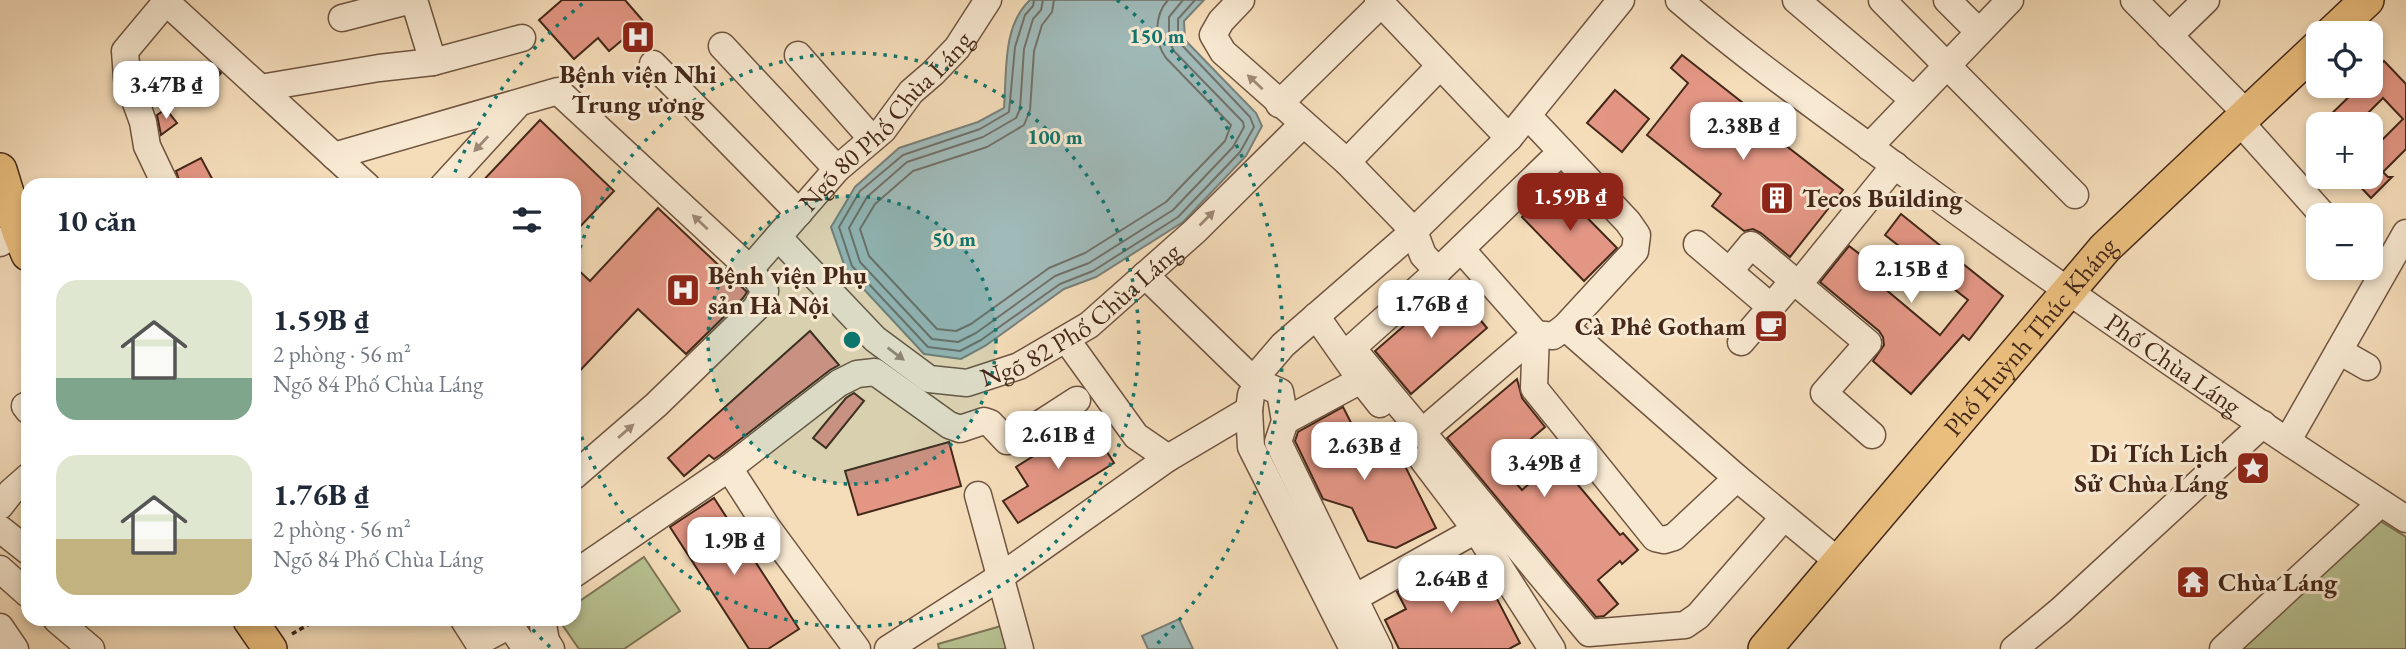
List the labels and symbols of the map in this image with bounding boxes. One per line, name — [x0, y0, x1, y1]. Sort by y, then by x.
hospital icon: Bệnh viện Nhi Trung ương — [619, 18, 657, 56]
text: 150 m — [1129, 22, 1185, 49]
street label: Ngõ 80 Phố Chùa Láng — [791, 25, 980, 218]
place label: Bệnh viện Nhi Trung ương — [559, 57, 717, 121]
pin: 3.47B ₫ — [101, 61, 231, 121]
one-way arrow — [1247, 74, 1264, 90]
pin: 2.38B ₫ — [1678, 102, 1808, 162]
text: 100 m — [1027, 123, 1083, 150]
one-way arrow — [473, 135, 489, 153]
pin: 1.59B ₫ — [1505, 174, 1635, 233]
building icon: Tecos Building — [1758, 179, 1796, 217]
place label: Tecos Building — [1802, 181, 1964, 215]
one-way arrow — [1198, 211, 1215, 227]
one-way arrow — [692, 215, 709, 231]
text: 50 m — [932, 225, 976, 252]
street label: Phố Huỳnh Thúc Kháng — [1936, 228, 2124, 443]
street label: Ngõ 82 Phố Chùa Láng — [976, 234, 1188, 395]
pin: 2.15B ₫ — [1846, 246, 1976, 305]
place label: Bệnh viện Phụ sản Hà Nội — [708, 258, 868, 322]
hospital icon: Bệnh viện Phụ sản Hà Nội — [664, 271, 702, 309]
pin: 1.76B ₫ — [1366, 280, 1496, 340]
street label: Phố Chùa Láng — [2099, 305, 2248, 423]
cafe icon: Cà Phê Gotham — [1752, 307, 1790, 345]
place label: Cà Phê Gotham — [1575, 309, 1746, 343]
centre of rings — [840, 328, 864, 352]
one-way arrow — [887, 347, 905, 361]
pin: 2.61B ₫ — [993, 412, 1123, 471]
pin: 2.63B ₫ — [1299, 422, 1429, 482]
one-way arrow — [617, 424, 634, 439]
place label: Di Tích Lịch Sử Chùa Láng — [2074, 436, 2229, 500]
pin: 3.49B ₫ — [1479, 440, 1609, 499]
place icon: Di Tích Lịch Sử Chùa Láng — [2234, 449, 2272, 487]
pin: 1.9B ₫ — [677, 518, 791, 577]
pin: 2.64B ₫ — [1386, 556, 1516, 615]
temple icon: Chùa Láng — [2174, 563, 2212, 601]
place label: Chùa Láng — [2218, 565, 2338, 599]

